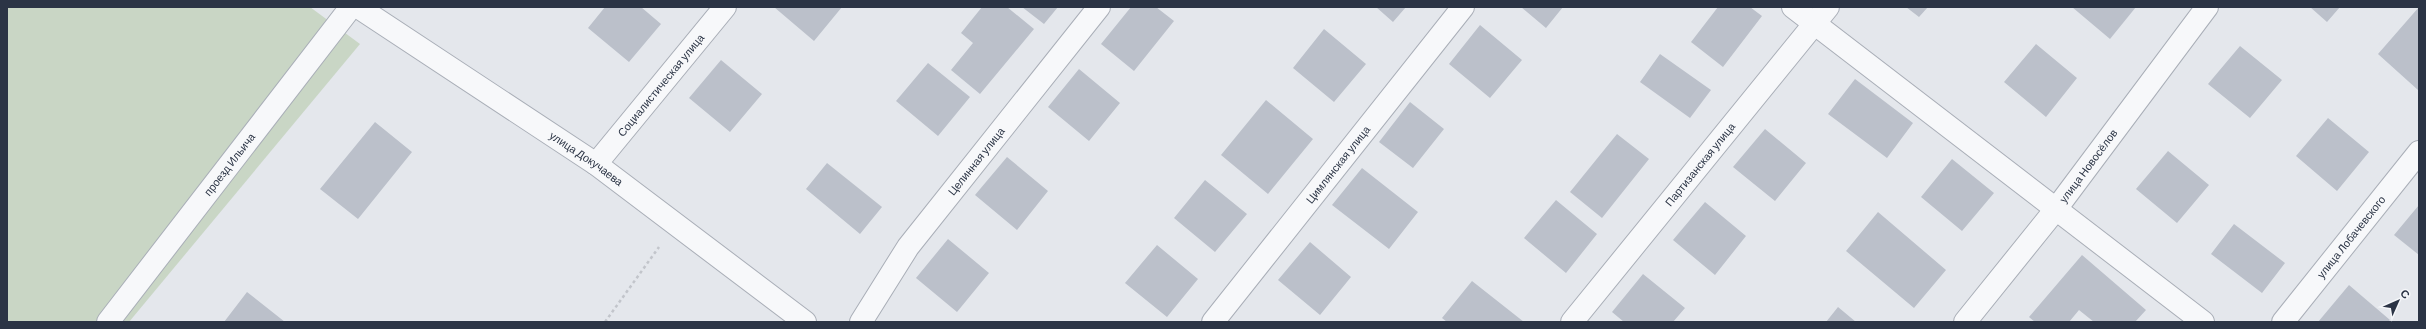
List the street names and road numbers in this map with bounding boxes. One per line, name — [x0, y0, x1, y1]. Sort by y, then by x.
street label: Социалистическая улица — [614, 30, 707, 139]
street label: Партизанская улица — [1662, 119, 1738, 208]
street label: Цимлянская улица — [1303, 122, 1373, 206]
street label: Целинная улица — [945, 124, 1007, 198]
street label: улица Новосёлов — [2056, 126, 2120, 205]
street label: улица Докучаева — [547, 128, 627, 189]
street label: проезд Ильича — [201, 130, 258, 198]
street label: улица Лобачевского — [2314, 193, 2388, 280]

